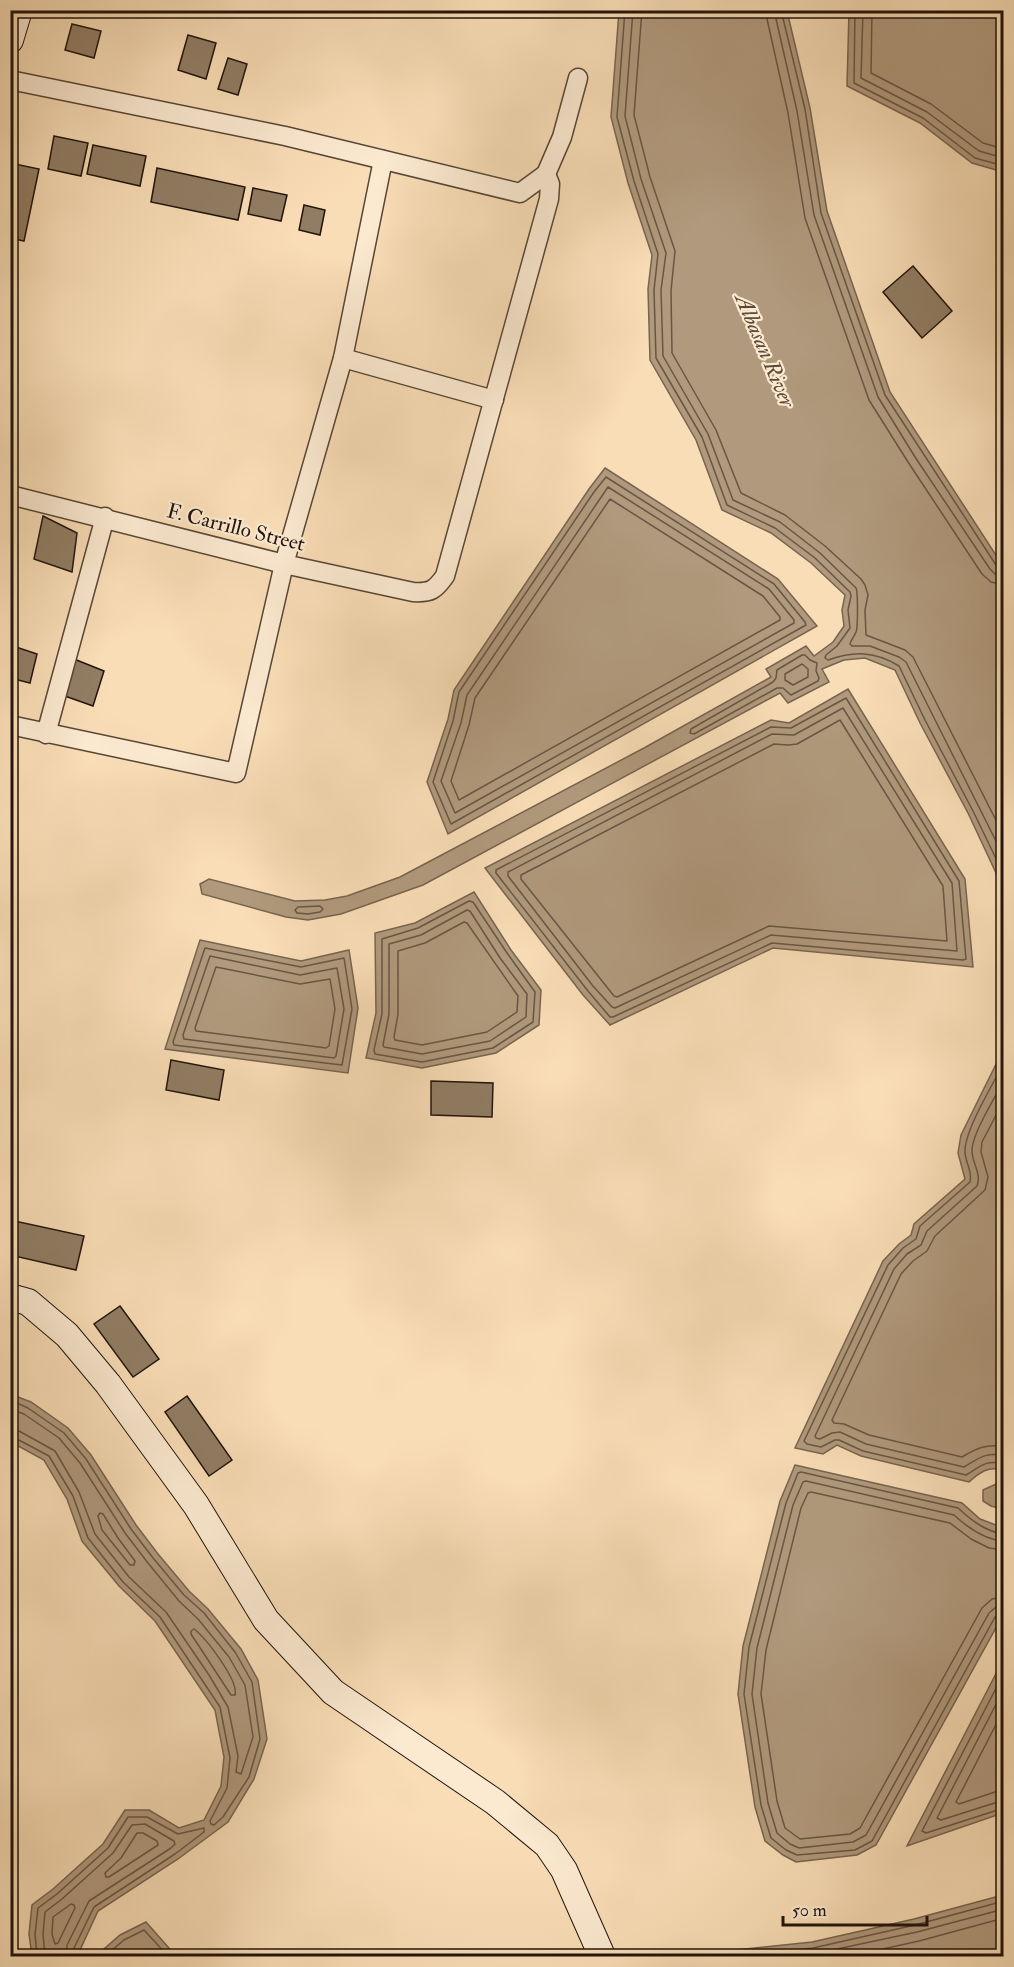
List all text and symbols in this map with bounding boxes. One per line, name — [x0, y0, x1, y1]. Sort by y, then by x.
water label: Albasan River — [728, 288, 802, 413]
street label: F. Carrillo Street — [164, 497, 308, 558]
scale bar — [783, 1889, 927, 1927]
text: 50 m — [792, 1899, 827, 1922]

